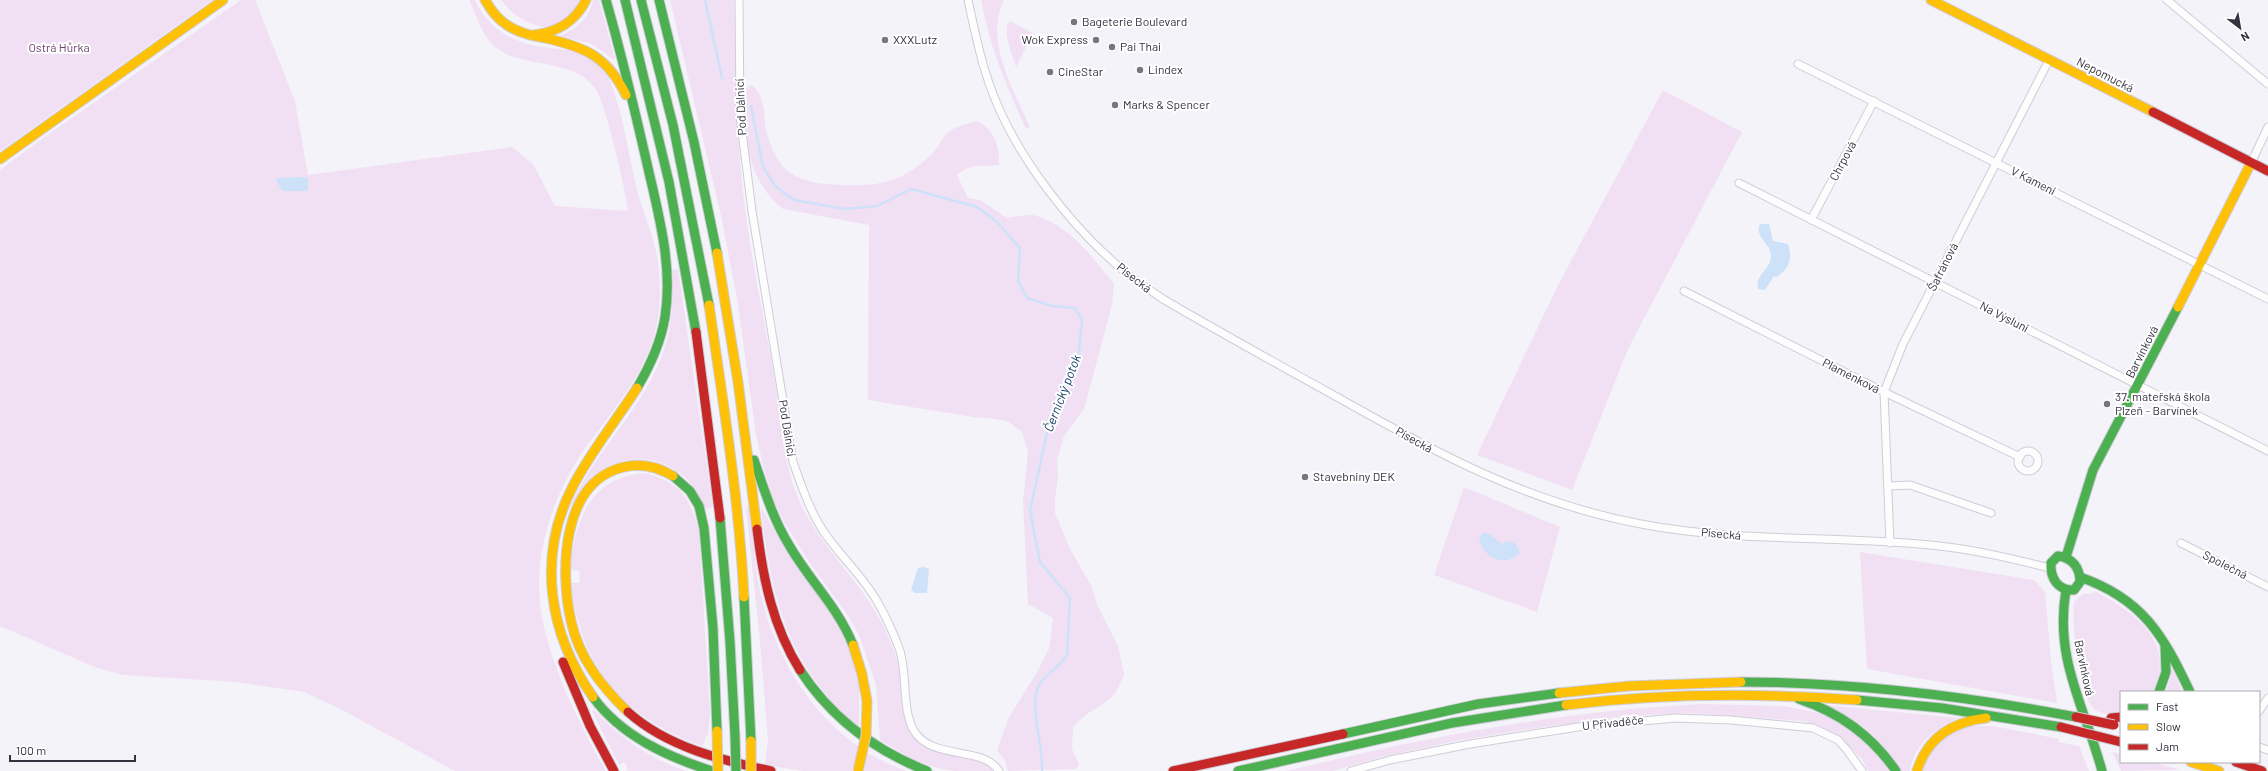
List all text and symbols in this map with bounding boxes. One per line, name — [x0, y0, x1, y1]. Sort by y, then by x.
north arrow — [2220, 8, 2260, 48]
place label: Bageterie Boulevard — [1082, 14, 1187, 28]
marker: Bageterie Boulevard — [1069, 17, 1079, 27]
text: N — [2239, 30, 2252, 44]
place label: XXXLutz — [893, 32, 937, 46]
place label: Wok Express — [1022, 32, 1088, 46]
marker: XXXLutz — [880, 35, 890, 45]
marker: Wok Express — [1091, 35, 1101, 45]
place label: Pai Thai — [1120, 39, 1161, 53]
park label: Ostrá Hůrka — [28, 40, 90, 54]
marker: Pai Thai — [1107, 42, 1117, 52]
street label: Nepomucká — [2075, 54, 2136, 94]
place label: Lindex — [1148, 62, 1183, 76]
place label: CineStar — [1058, 64, 1104, 78]
marker: Lindex — [1135, 65, 1145, 75]
marker: CineStar — [1045, 67, 1055, 77]
street label: Pod Dálnicí — [731, 78, 748, 136]
place label: Marks & Spencer — [1123, 97, 1210, 111]
marker: Marks & Spencer — [1110, 100, 1120, 110]
street label: Chrpová — [1826, 138, 1858, 183]
street label: V Kamení — [2009, 163, 2058, 197]
street label: Šafránová — [1924, 240, 1960, 293]
street label: Písecká — [1115, 259, 1155, 295]
street label: Na Výsluní — [1978, 298, 2032, 335]
street label: Barvínková — [2122, 323, 2160, 380]
water label: Černický potok — [1040, 351, 1084, 434]
street label: Plaménková — [1820, 355, 1882, 396]
place label: 37. mateřská škola Plzeň - Barvínek — [2115, 389, 2210, 417]
street label: Pod Dálnicí — [777, 399, 799, 457]
marker: 37. mateřská škola Plzeň - Barvínek — [2102, 399, 2112, 409]
street label: Písecká — [1394, 423, 1435, 455]
place label: Stavebniny DEK — [1313, 469, 1395, 483]
marker: Stavebniny DEK — [1300, 472, 1310, 482]
street label: Písecká — [1701, 524, 1742, 542]
street label: Společná — [2201, 547, 2250, 581]
street label: Barvínková — [2072, 639, 2098, 697]
legend — [2120, 691, 2260, 763]
text: Fast — [2156, 699, 2179, 713]
street label: U Přivaděče — [1581, 712, 1644, 732]
text: Slow — [2156, 719, 2181, 733]
scale bar — [10, 737, 135, 763]
text: Jam — [2156, 739, 2179, 753]
text: 100 m — [16, 743, 46, 757]

